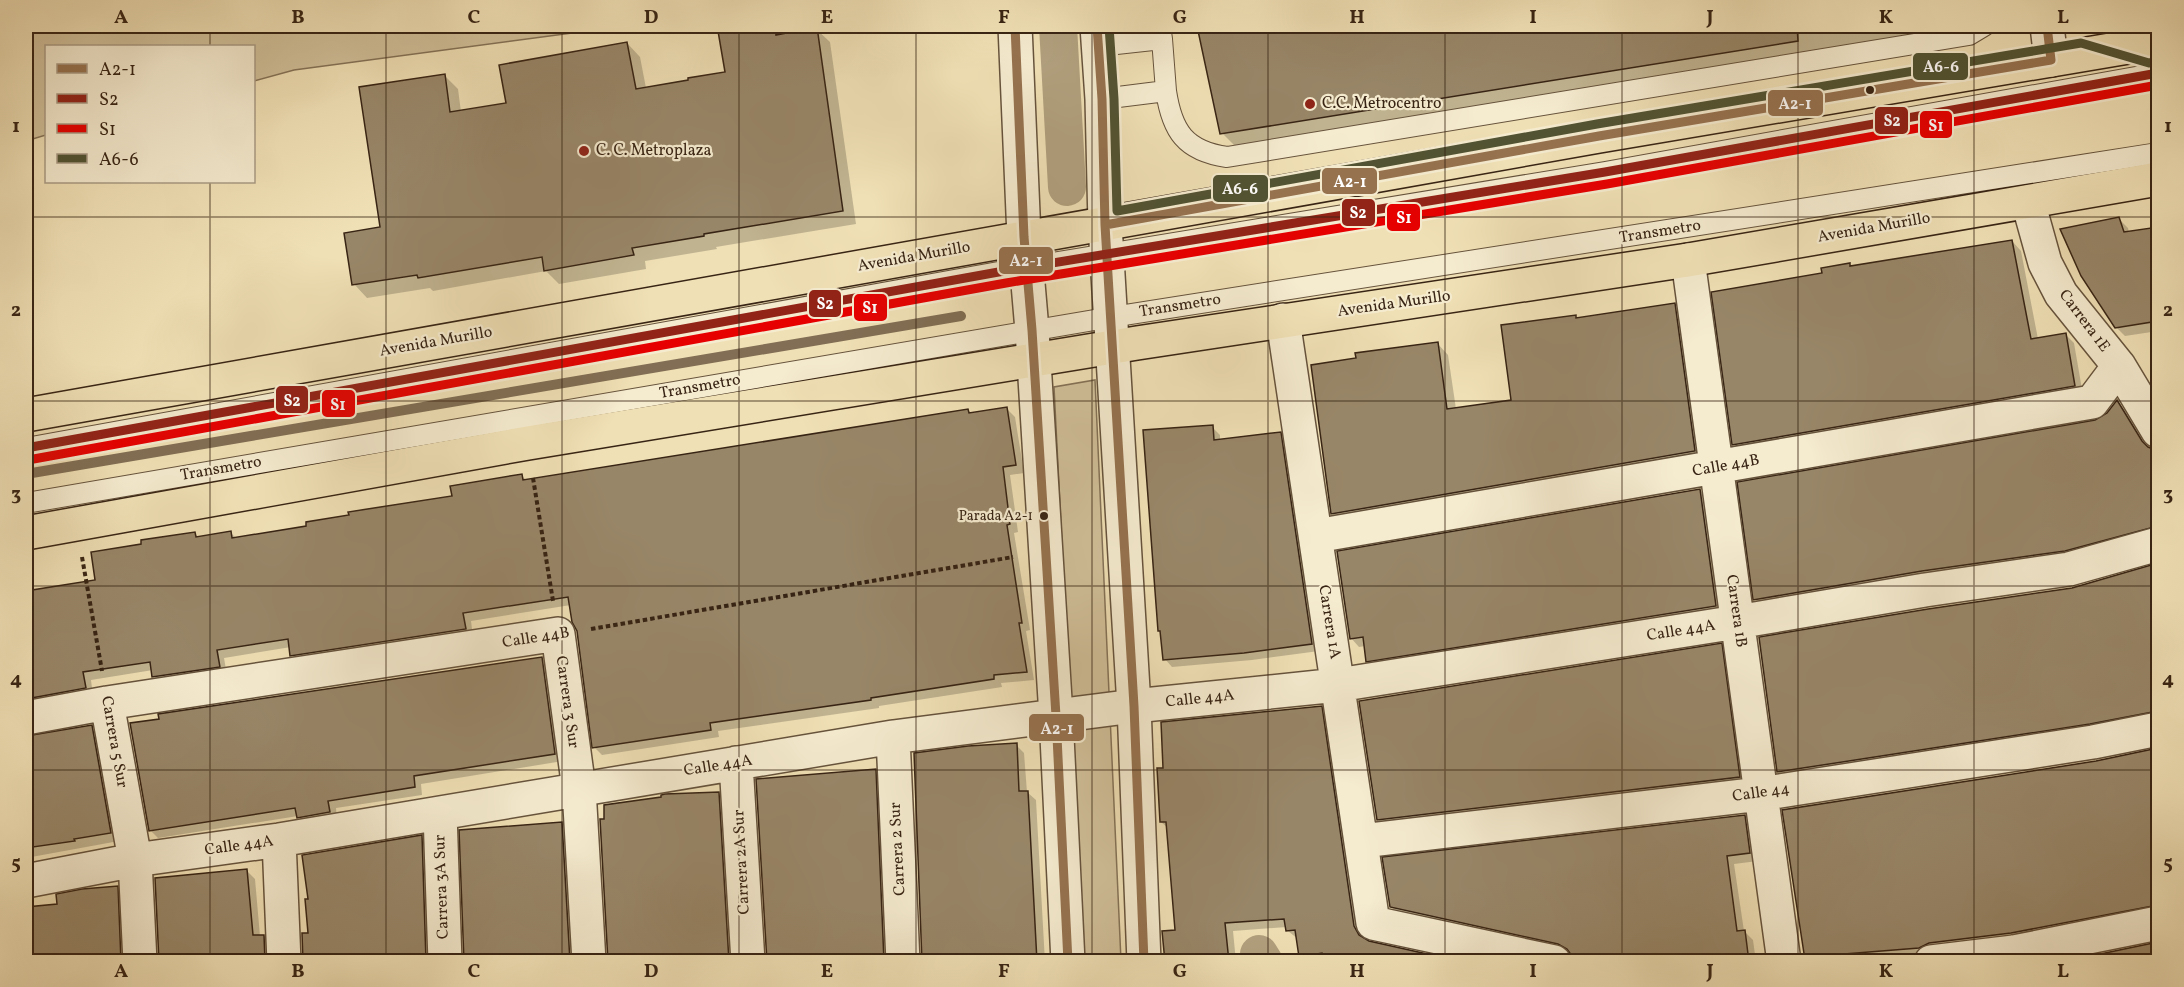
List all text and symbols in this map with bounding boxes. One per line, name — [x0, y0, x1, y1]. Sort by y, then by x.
text: A — [114, 4, 128, 32]
text: B — [291, 4, 305, 32]
text: C — [468, 4, 481, 32]
text: D — [644, 4, 658, 32]
text: E — [821, 4, 833, 32]
text: F — [998, 4, 1010, 32]
text: G — [1173, 4, 1187, 32]
text: H — [1349, 4, 1365, 32]
text: I — [1529, 4, 1537, 32]
text: J — [1705, 4, 1714, 32]
text: K — [1879, 4, 1894, 32]
text: L — [2057, 4, 2069, 32]
legend — [45, 45, 255, 183]
line badge: A6-6 — [1912, 52, 1969, 81]
text: A6-6 — [1923, 57, 1959, 79]
text: A2-1 — [99, 58, 136, 83]
unlabelled marker — [1864, 84, 1876, 96]
text: S2 — [99, 88, 119, 113]
line badge: A2-1 — [1767, 89, 1824, 117]
place label: C.C. Metrocentro — [1322, 93, 1441, 115]
text: A2-1 — [1779, 94, 1811, 116]
marker: C.C. Metrocentro — [1303, 97, 1317, 111]
line badge: S2 — [1874, 106, 1909, 135]
line badge: S1 — [1919, 110, 1953, 139]
text: S2 — [1883, 111, 1901, 133]
text: 1 — [12, 113, 20, 141]
text: 1 — [2164, 113, 2172, 141]
text: S1 — [1928, 116, 1944, 138]
text: S1 — [99, 118, 116, 143]
place label: C. C. Metroplaza — [596, 140, 712, 162]
marker: C. C. Metroplaza — [577, 144, 591, 158]
text: A6-6 — [99, 148, 139, 173]
line badge: A2-1 — [1321, 167, 1378, 195]
text: A2-1 — [1334, 172, 1366, 194]
line badge: A6-6 — [1212, 174, 1269, 203]
text: A6-6 — [1222, 179, 1258, 201]
line badge: S2 — [1341, 198, 1376, 227]
text: S2 — [1349, 203, 1367, 225]
line badge: S1 — [1386, 203, 1421, 232]
street label: Avenida Murillo — [1816, 207, 1932, 249]
text: S1 — [1396, 208, 1412, 230]
street label: Transmetro — [1618, 215, 1702, 249]
street label: Avenida Murillo — [856, 236, 972, 278]
line badge: A2-1 — [998, 246, 1054, 275]
text: A2-1 — [1010, 251, 1042, 273]
street label: Avenida Murillo — [1336, 285, 1452, 323]
street label: Carrera 1E — [2053, 285, 2115, 357]
line badge: S2 — [808, 289, 842, 318]
street label: Transmetro — [1138, 289, 1222, 323]
line badge: S1 — [853, 293, 888, 322]
text: S2 — [816, 294, 834, 316]
text: 2 — [11, 297, 21, 325]
text: 2 — [2163, 297, 2173, 325]
text: S1 — [862, 298, 878, 320]
street label: Avenida Murillo — [378, 321, 494, 363]
street label: Transmetro — [658, 369, 742, 405]
line badge: S2 — [275, 385, 309, 414]
line badge: S1 — [321, 389, 356, 418]
text: S2 — [283, 391, 301, 413]
text: S1 — [330, 395, 346, 417]
street label: Calle 44B — [1691, 449, 1761, 483]
street label: Transmetro — [179, 451, 263, 487]
text: 3 — [11, 481, 21, 509]
text: 3 — [2163, 481, 2173, 509]
place label: Parada A2-1 — [959, 507, 1033, 526]
marker: Parada A2-1 — [1038, 510, 1050, 522]
street label: Carrera 1B — [1720, 573, 1752, 649]
street label: Carrera 1A — [1312, 583, 1346, 661]
street label: Calle 44A — [1645, 615, 1717, 647]
street label: Calle 44B — [501, 622, 571, 654]
street label: Carrera 3 Sur — [550, 654, 584, 750]
text: 4 — [10, 666, 22, 694]
text: 4 — [2162, 666, 2174, 694]
street label: Calle 44A — [1164, 684, 1236, 714]
street label: Carrera 5 Sur — [95, 694, 133, 790]
line badge: A2-1 — [1028, 713, 1085, 742]
text: A2-1 — [1041, 719, 1073, 741]
street label: Calle 44A — [682, 750, 754, 782]
street label: Calle 44 — [1731, 778, 1791, 808]
street label: Carrera 2 Sur — [885, 801, 911, 896]
street label: Carrera 2A Sur — [728, 809, 756, 915]
street label: Calle 44A — [203, 830, 275, 862]
street label: Carrera 3A Sur — [429, 834, 455, 940]
text: 5 — [11, 850, 21, 878]
text: 5 — [2163, 850, 2173, 878]
text: A — [114, 958, 128, 986]
text: B — [291, 958, 305, 986]
text: C — [468, 958, 481, 986]
text: D — [644, 958, 658, 986]
text: E — [821, 958, 833, 986]
text: F — [998, 958, 1010, 986]
text: G — [1173, 958, 1187, 986]
text: H — [1349, 958, 1365, 986]
text: I — [1529, 958, 1537, 986]
text: J — [1705, 958, 1714, 986]
text: K — [1879, 958, 1894, 986]
text: L — [2057, 958, 2069, 986]

